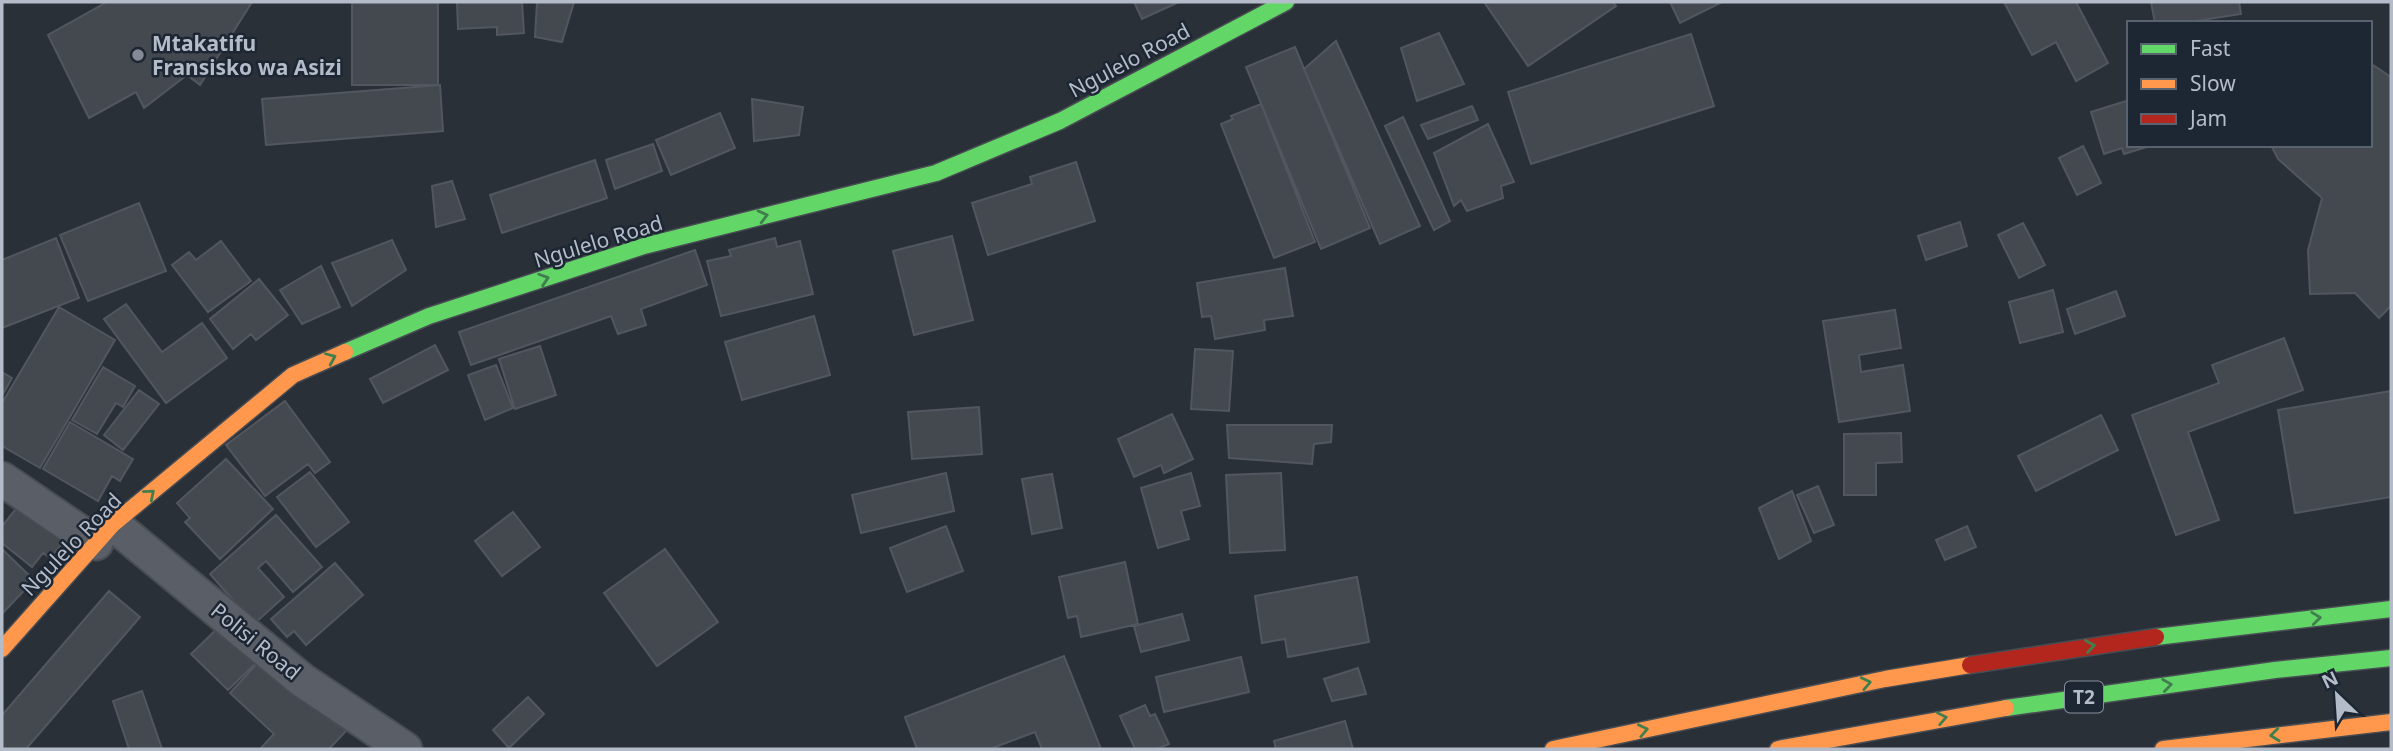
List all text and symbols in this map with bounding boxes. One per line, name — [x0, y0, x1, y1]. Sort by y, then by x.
street label: Ngulelo Road — [1064, 16, 1194, 104]
legend — [2127, 21, 2372, 147]
place label: Mtakatifu Fransisko wa Asizi — [152, 29, 342, 81]
text: Fast — [2190, 34, 2231, 62]
marker: Mtakatifu Fransisko wa Asizi — [130, 47, 146, 63]
text: Slow — [2190, 69, 2236, 97]
text: Jam — [2188, 104, 2227, 132]
street label: Ngulelo Road — [530, 208, 666, 274]
one-way arrow — [756, 210, 768, 224]
one-way arrow — [537, 273, 550, 287]
one-way arrow — [324, 353, 336, 367]
street label: Ngulelo Road — [15, 486, 127, 602]
one-way arrow — [142, 489, 154, 502]
street label: Polisi Road — [205, 596, 307, 686]
one-way arrow — [2310, 610, 2322, 625]
one-way arrow — [2085, 639, 2096, 654]
north arrow — [2302, 660, 2372, 730]
text: N — [2317, 665, 2342, 695]
one-way arrow — [1860, 676, 1872, 691]
one-way arrow — [2161, 678, 2172, 693]
road number: T2 — [2065, 682, 2103, 712]
one-way arrow — [1935, 712, 1947, 727]
one-way arrow — [1637, 723, 1649, 738]
one-way arrow — [2269, 727, 2280, 742]

